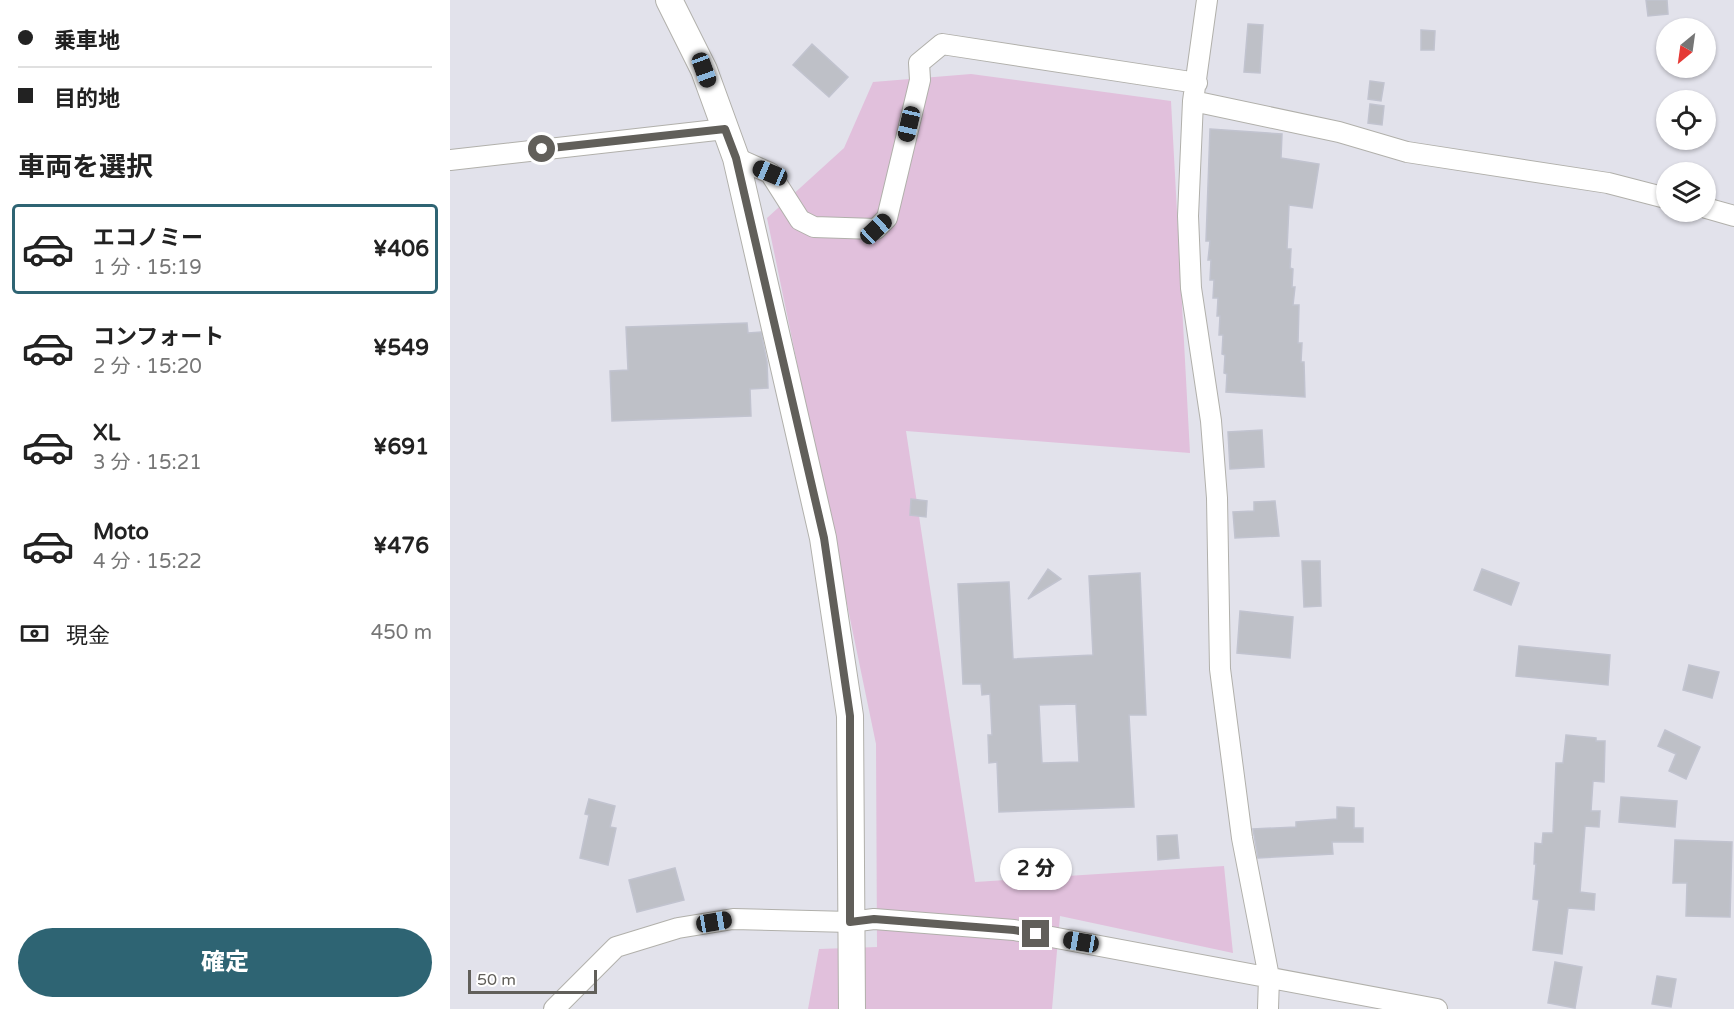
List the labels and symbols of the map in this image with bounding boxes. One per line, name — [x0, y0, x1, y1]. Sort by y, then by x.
north arrow — [1656, 18, 1716, 78]
car — [689, 50, 719, 90]
car — [896, 104, 922, 144]
route start — [528, 135, 555, 162]
car — [750, 158, 790, 188]
car — [857, 210, 895, 248]
callout: 2 分 — [1000, 847, 1072, 889]
car — [695, 910, 733, 934]
route end — [1022, 920, 1049, 947]
car — [1062, 930, 1100, 954]
scale bar — [468, 967, 597, 994]

